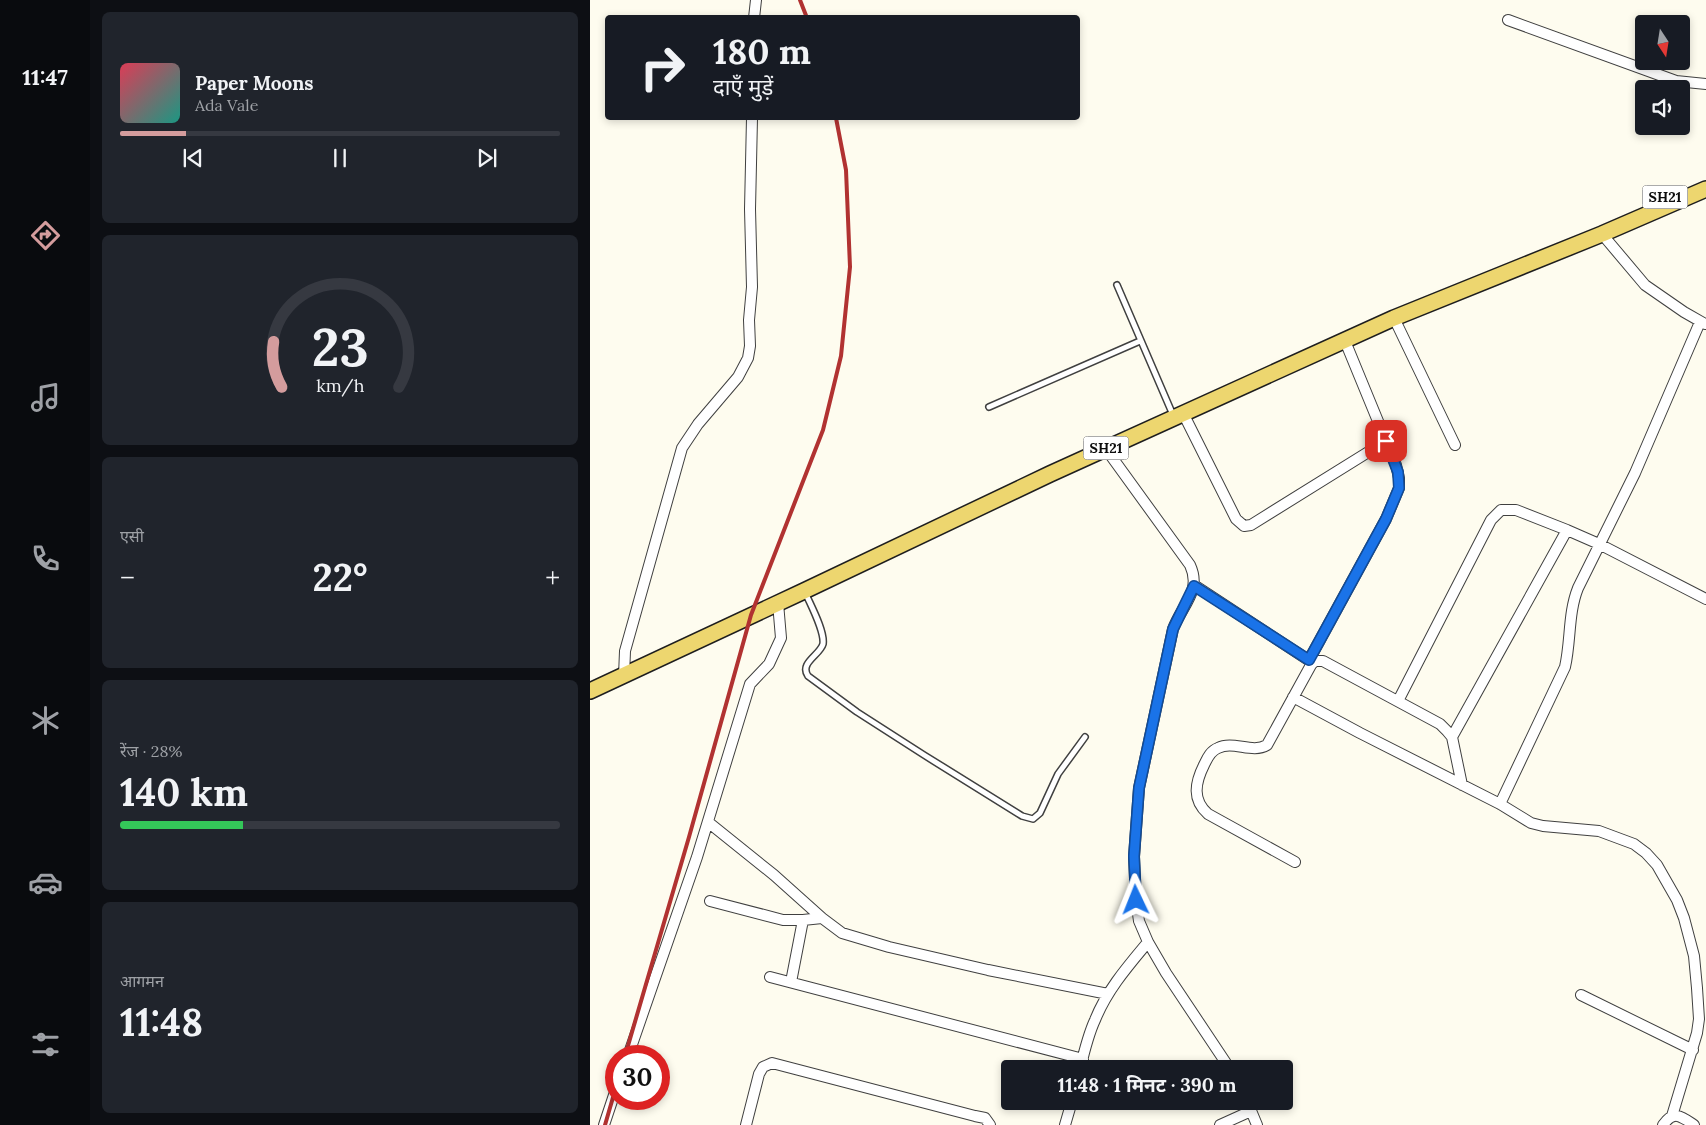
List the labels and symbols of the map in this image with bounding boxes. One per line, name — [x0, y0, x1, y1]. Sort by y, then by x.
north arrow — [1635, 15, 1690, 70]
road number: SH21 — [1642, 186, 1688, 208]
pin — [1365, 420, 1407, 462]
road number: SH21 — [1084, 436, 1128, 459]
position arrow — [1109, 873, 1161, 925]
speed limit sign: 30 — [605, 1045, 670, 1110]

